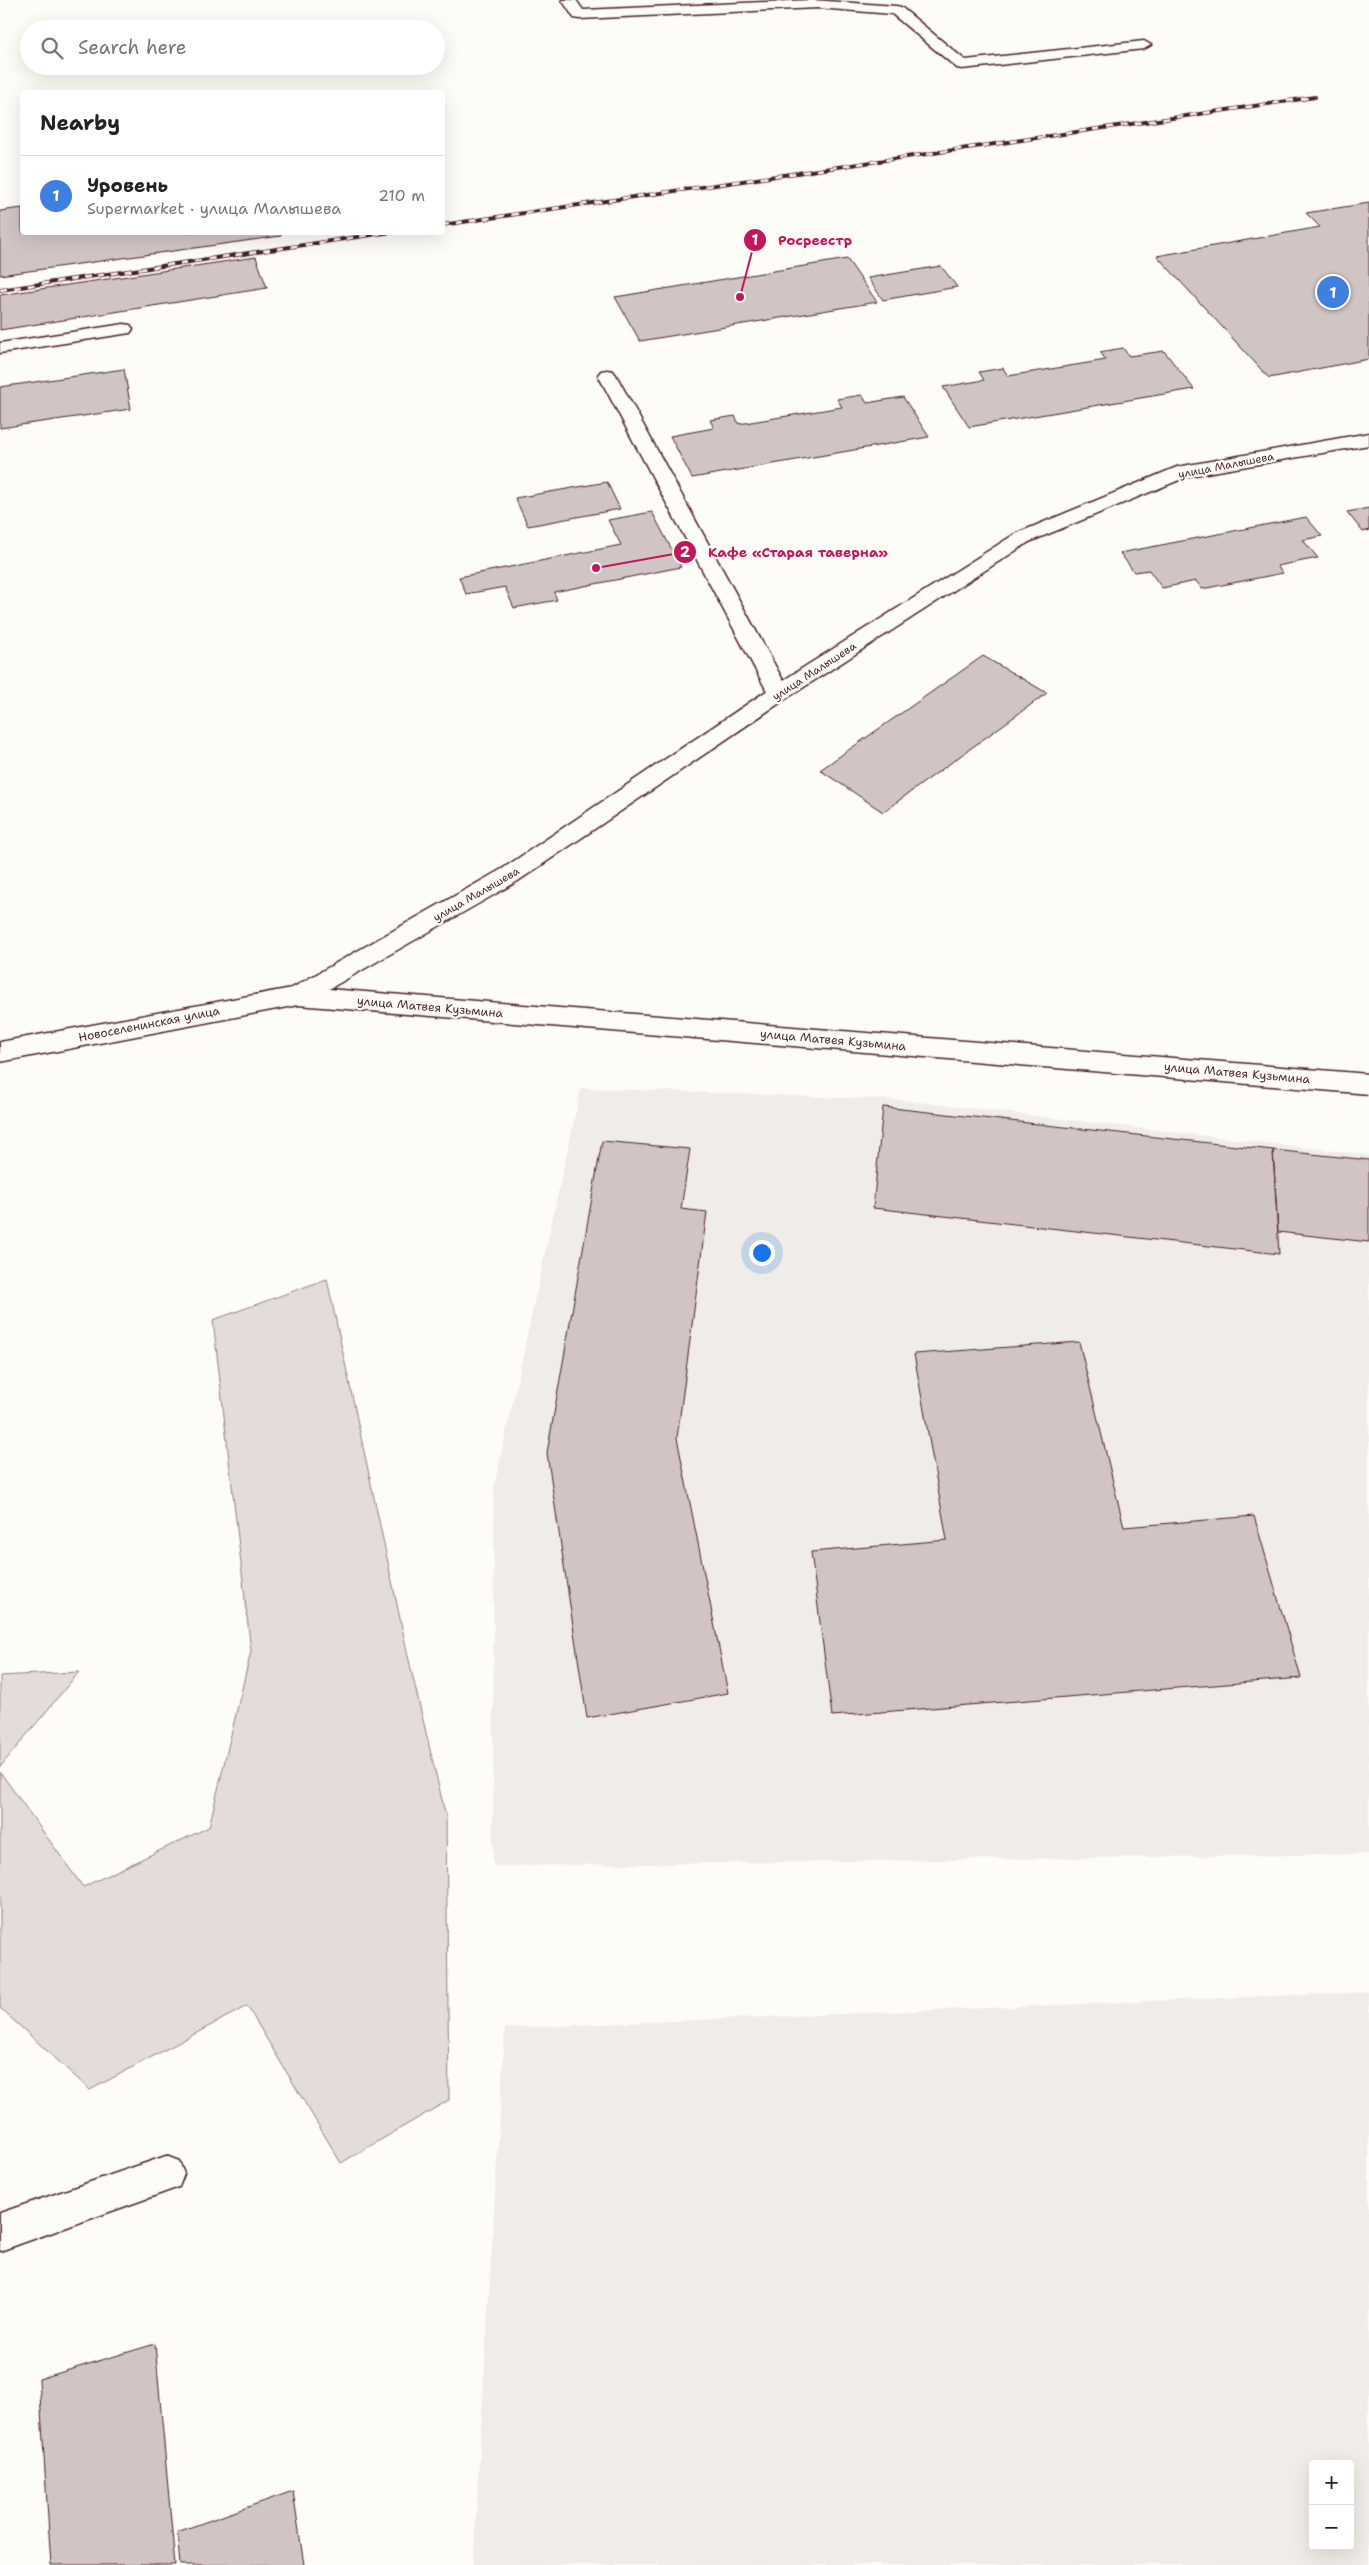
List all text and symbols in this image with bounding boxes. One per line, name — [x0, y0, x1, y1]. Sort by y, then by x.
search box — [20, 20, 445, 75]
icon: search — [38, 34, 66, 62]
text: Search here — [78, 35, 187, 60]
text: Nearby — [40, 109, 120, 137]
text: Уровень — [87, 173, 168, 198]
text: 1 — [52, 185, 60, 206]
text: 210 m — [378, 185, 425, 206]
text: Supermarket · улица Малышева — [87, 198, 341, 219]
callout: Росреестр — [743, 226, 862, 255]
text: 1 — [752, 230, 759, 250]
text: Росреестр — [778, 231, 852, 249]
pin: 1 — [1317, 273, 1349, 311]
street label: улица Малышева — [1177, 449, 1275, 482]
callout: Кафе «Старая таверна» — [673, 538, 898, 567]
text: 2 — [680, 542, 691, 562]
text: Кафе «Старая таверна» — [708, 543, 889, 561]
street label: улица Малышева — [769, 639, 859, 704]
street label: улица Малышева — [430, 864, 522, 925]
street label: улица Матвея Кузьмина — [356, 993, 504, 1021]
street label: Новоселенинская улица — [77, 1002, 222, 1046]
street label: улица Матвея Кузьмина — [759, 1026, 907, 1054]
street label: улица Матвея Кузьмина — [1163, 1059, 1311, 1087]
your location — [749, 1240, 775, 1266]
map controls — [1309, 2460, 1354, 2550]
button: + — [1309, 2460, 1354, 2505]
button: − — [1309, 2505, 1354, 2550]

